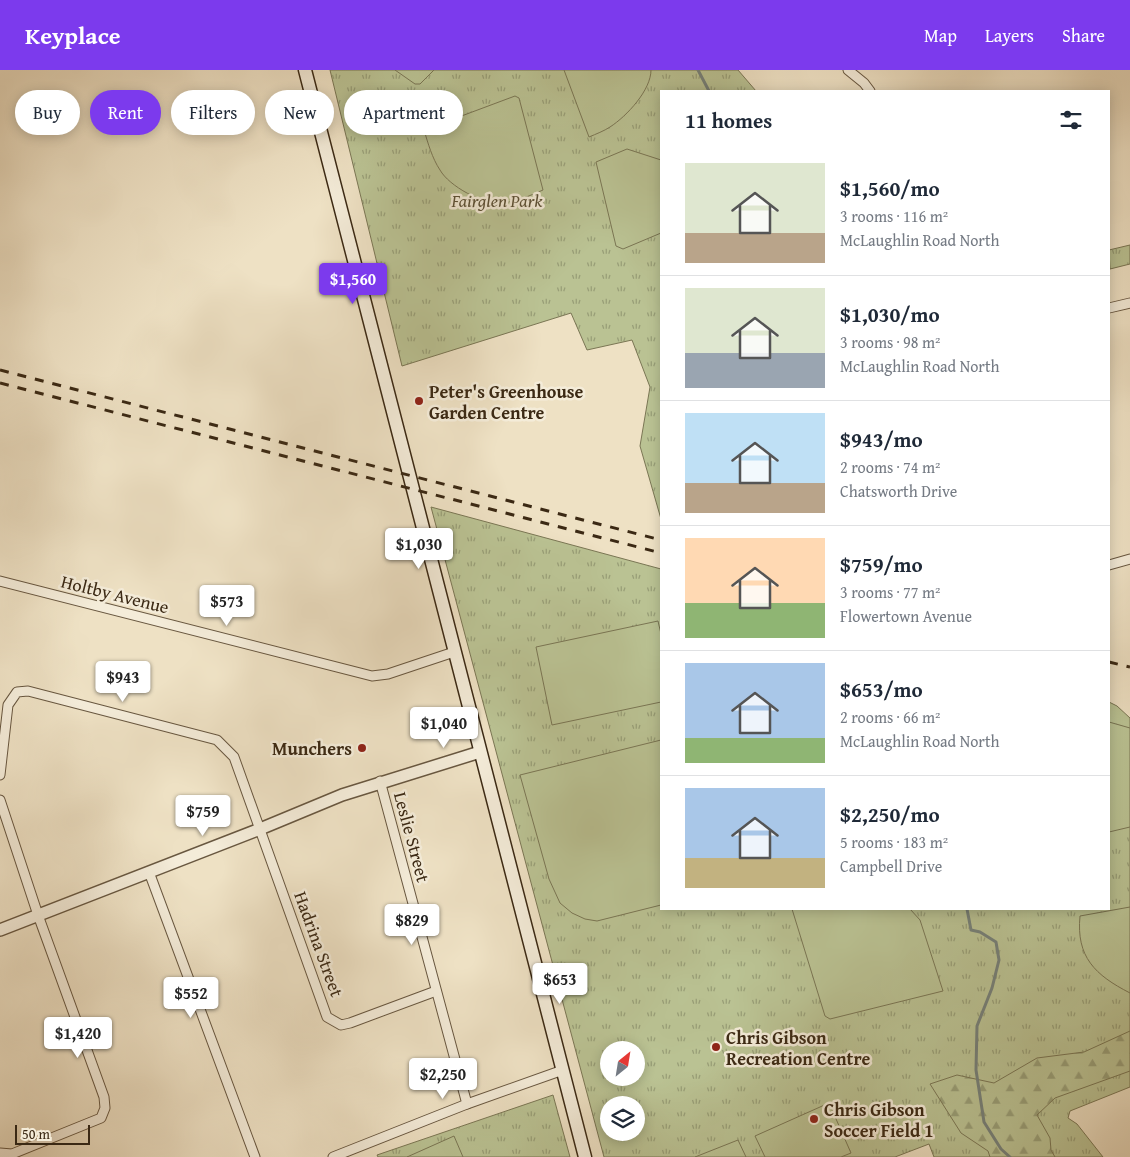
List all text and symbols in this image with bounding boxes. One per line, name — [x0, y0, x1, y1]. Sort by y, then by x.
text: Keyplace — [25, 18, 121, 53]
text: Map — [924, 22, 957, 49]
text: Layers — [985, 22, 1034, 49]
text: Share — [1062, 22, 1105, 49]
chip: Buy — [15, 90, 80, 135]
chip: Rent — [90, 90, 161, 135]
chip: Filters — [171, 90, 255, 135]
chip: New — [265, 90, 334, 135]
chip: Apartment — [344, 90, 463, 135]
text: 11 homes — [685, 105, 772, 136]
icon: filters — [1057, 106, 1085, 134]
text: $1,560/mo — [840, 173, 940, 204]
icon: home — [725, 183, 785, 243]
park label: Fairglen Park — [450, 187, 543, 214]
text: 3 rooms · 116 m² — [840, 204, 948, 228]
text: McLaughlin Road North — [840, 228, 1000, 252]
pin: $1,560 — [312, 262, 394, 305]
text: $1,560 — [330, 267, 376, 291]
text: $1,030/mo — [840, 299, 940, 330]
icon: home — [725, 308, 785, 368]
text: 3 rooms · 98 m² — [840, 330, 940, 354]
text: McLaughlin Road North — [840, 354, 1000, 378]
place label: Peter's Greenhouse Garden Centre — [429, 378, 583, 426]
marker: Peter's Greenhouse Garden Centre — [413, 395, 425, 407]
text: $943/mo — [840, 424, 923, 455]
icon: home — [725, 433, 785, 493]
text: 2 rooms · 74 m² — [840, 455, 940, 479]
text: Chatsworth Drive — [840, 479, 957, 503]
pin: $1,030 — [378, 528, 460, 570]
text: $1,030 — [396, 532, 442, 556]
text: $759/mo — [840, 549, 923, 580]
icon: home — [725, 558, 785, 618]
street label: Holtby Avenue — [58, 568, 172, 620]
text: 3 rooms · 77 m² — [840, 580, 940, 604]
pin: $573 — [197, 584, 257, 627]
text: $573 — [210, 589, 244, 613]
text: Flowertown Avenue — [840, 604, 972, 628]
pin: $943 — [93, 660, 153, 703]
text: $943 — [106, 665, 140, 689]
text: $653/mo — [840, 674, 923, 705]
icon: home — [725, 683, 785, 743]
text: 2 rooms · 66 m² — [840, 705, 940, 729]
pin: $1,040 — [403, 706, 485, 749]
text: $1,040 — [421, 711, 467, 735]
text: McLaughlin Road North — [840, 729, 1000, 753]
place label: Munchers — [272, 735, 352, 762]
marker: Munchers — [356, 742, 368, 754]
street label: Leslie Street — [387, 789, 437, 886]
pin: $759 — [173, 794, 233, 837]
text: $759 — [186, 799, 220, 823]
text: $2,250/mo — [840, 799, 940, 830]
icon: home — [725, 808, 785, 868]
text: 5 rooms · 183 m² — [840, 830, 948, 854]
text: Campbell Drive — [840, 854, 942, 878]
street label: Hadrina Street — [287, 887, 351, 1001]
pin: $829 — [382, 904, 442, 946]
text: $829 — [395, 908, 429, 932]
pin: $653 — [530, 962, 590, 1005]
text: $653 — [543, 967, 577, 991]
pin: $552 — [161, 976, 221, 1019]
text: $552 — [174, 981, 208, 1005]
pin: $1,420 — [37, 1016, 119, 1059]
text: $1,420 — [55, 1021, 101, 1045]
place label: Chris Gibson Recreation Centre — [726, 1024, 870, 1072]
north arrow — [600, 1041, 645, 1086]
map controls — [600, 1041, 645, 1141]
marker: Chris Gibson Recreation Centre — [710, 1041, 722, 1053]
pin: $2,250 — [402, 1058, 484, 1100]
text: $2,250 — [420, 1062, 466, 1086]
button: layers — [600, 1096, 645, 1141]
place label: Chris Gibson Soccer Field 1 — [824, 1096, 934, 1144]
marker: Chris Gibson Soccer Field 1 — [808, 1113, 820, 1125]
scale bar — [15, 1122, 90, 1145]
text: 50 m — [22, 1124, 50, 1144]

